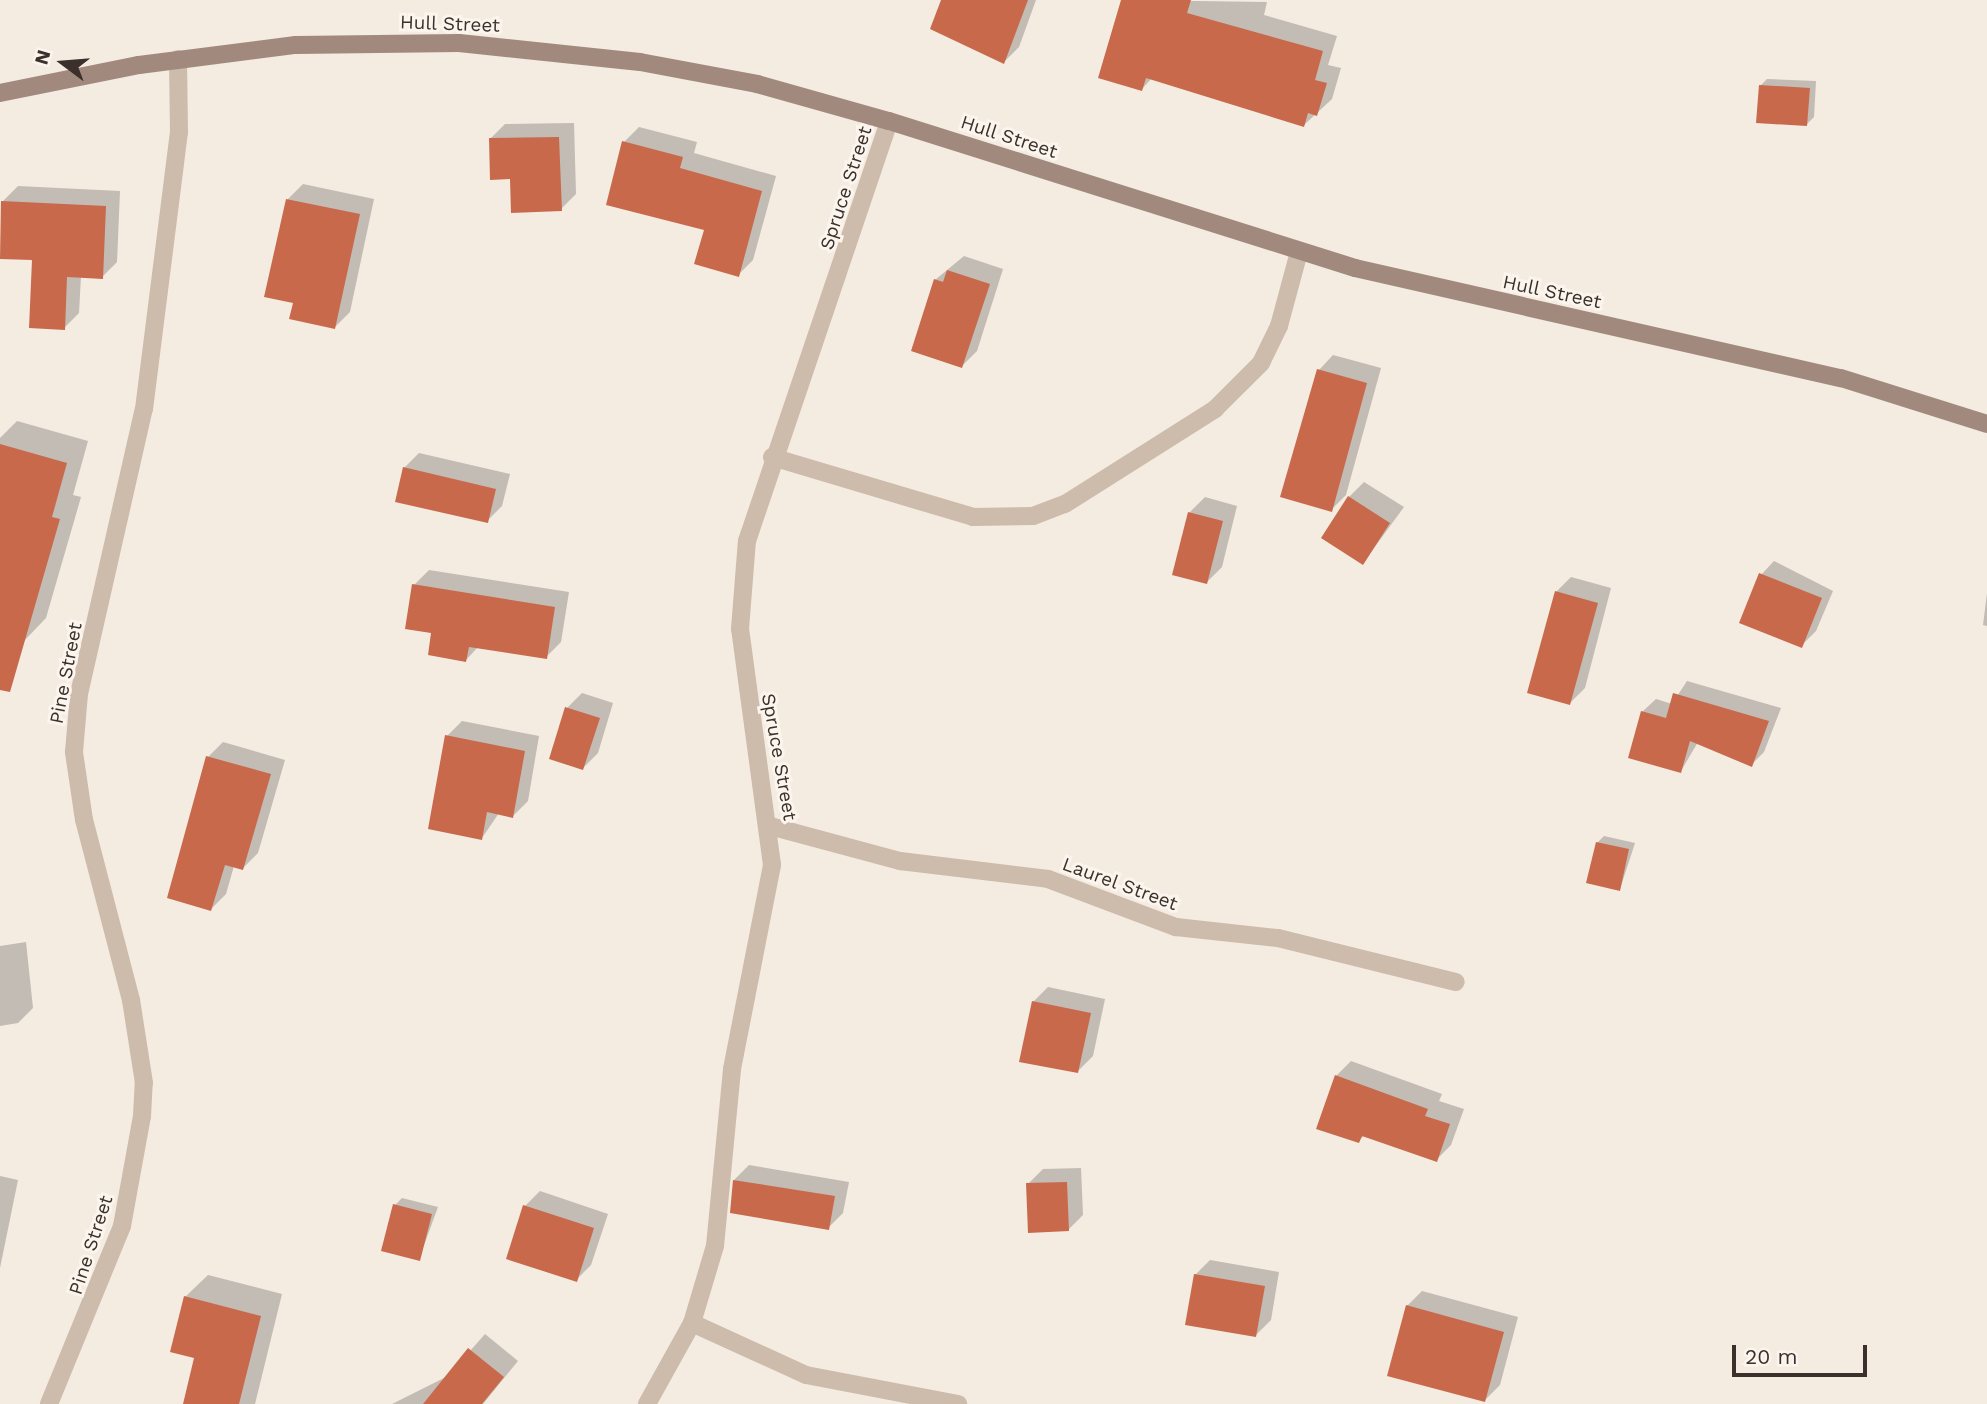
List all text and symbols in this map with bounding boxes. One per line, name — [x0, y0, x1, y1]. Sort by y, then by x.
street label: Hull Street — [399, 11, 501, 37]
north arrow — [28, 28, 98, 98]
text: N — [29, 47, 55, 67]
street label: Hull Street — [958, 111, 1060, 163]
street label: Spruce Street — [815, 123, 877, 253]
street label: Hull Street — [1500, 270, 1604, 314]
street label: Pine Street — [45, 620, 87, 726]
street label: Spruce Street — [757, 692, 801, 822]
street label: Laurel Street — [1059, 852, 1181, 916]
street label: Pine Street — [64, 1192, 118, 1298]
scale bar — [1735, 1330, 1870, 1374]
text: 20 m — [1745, 1344, 1797, 1369]

